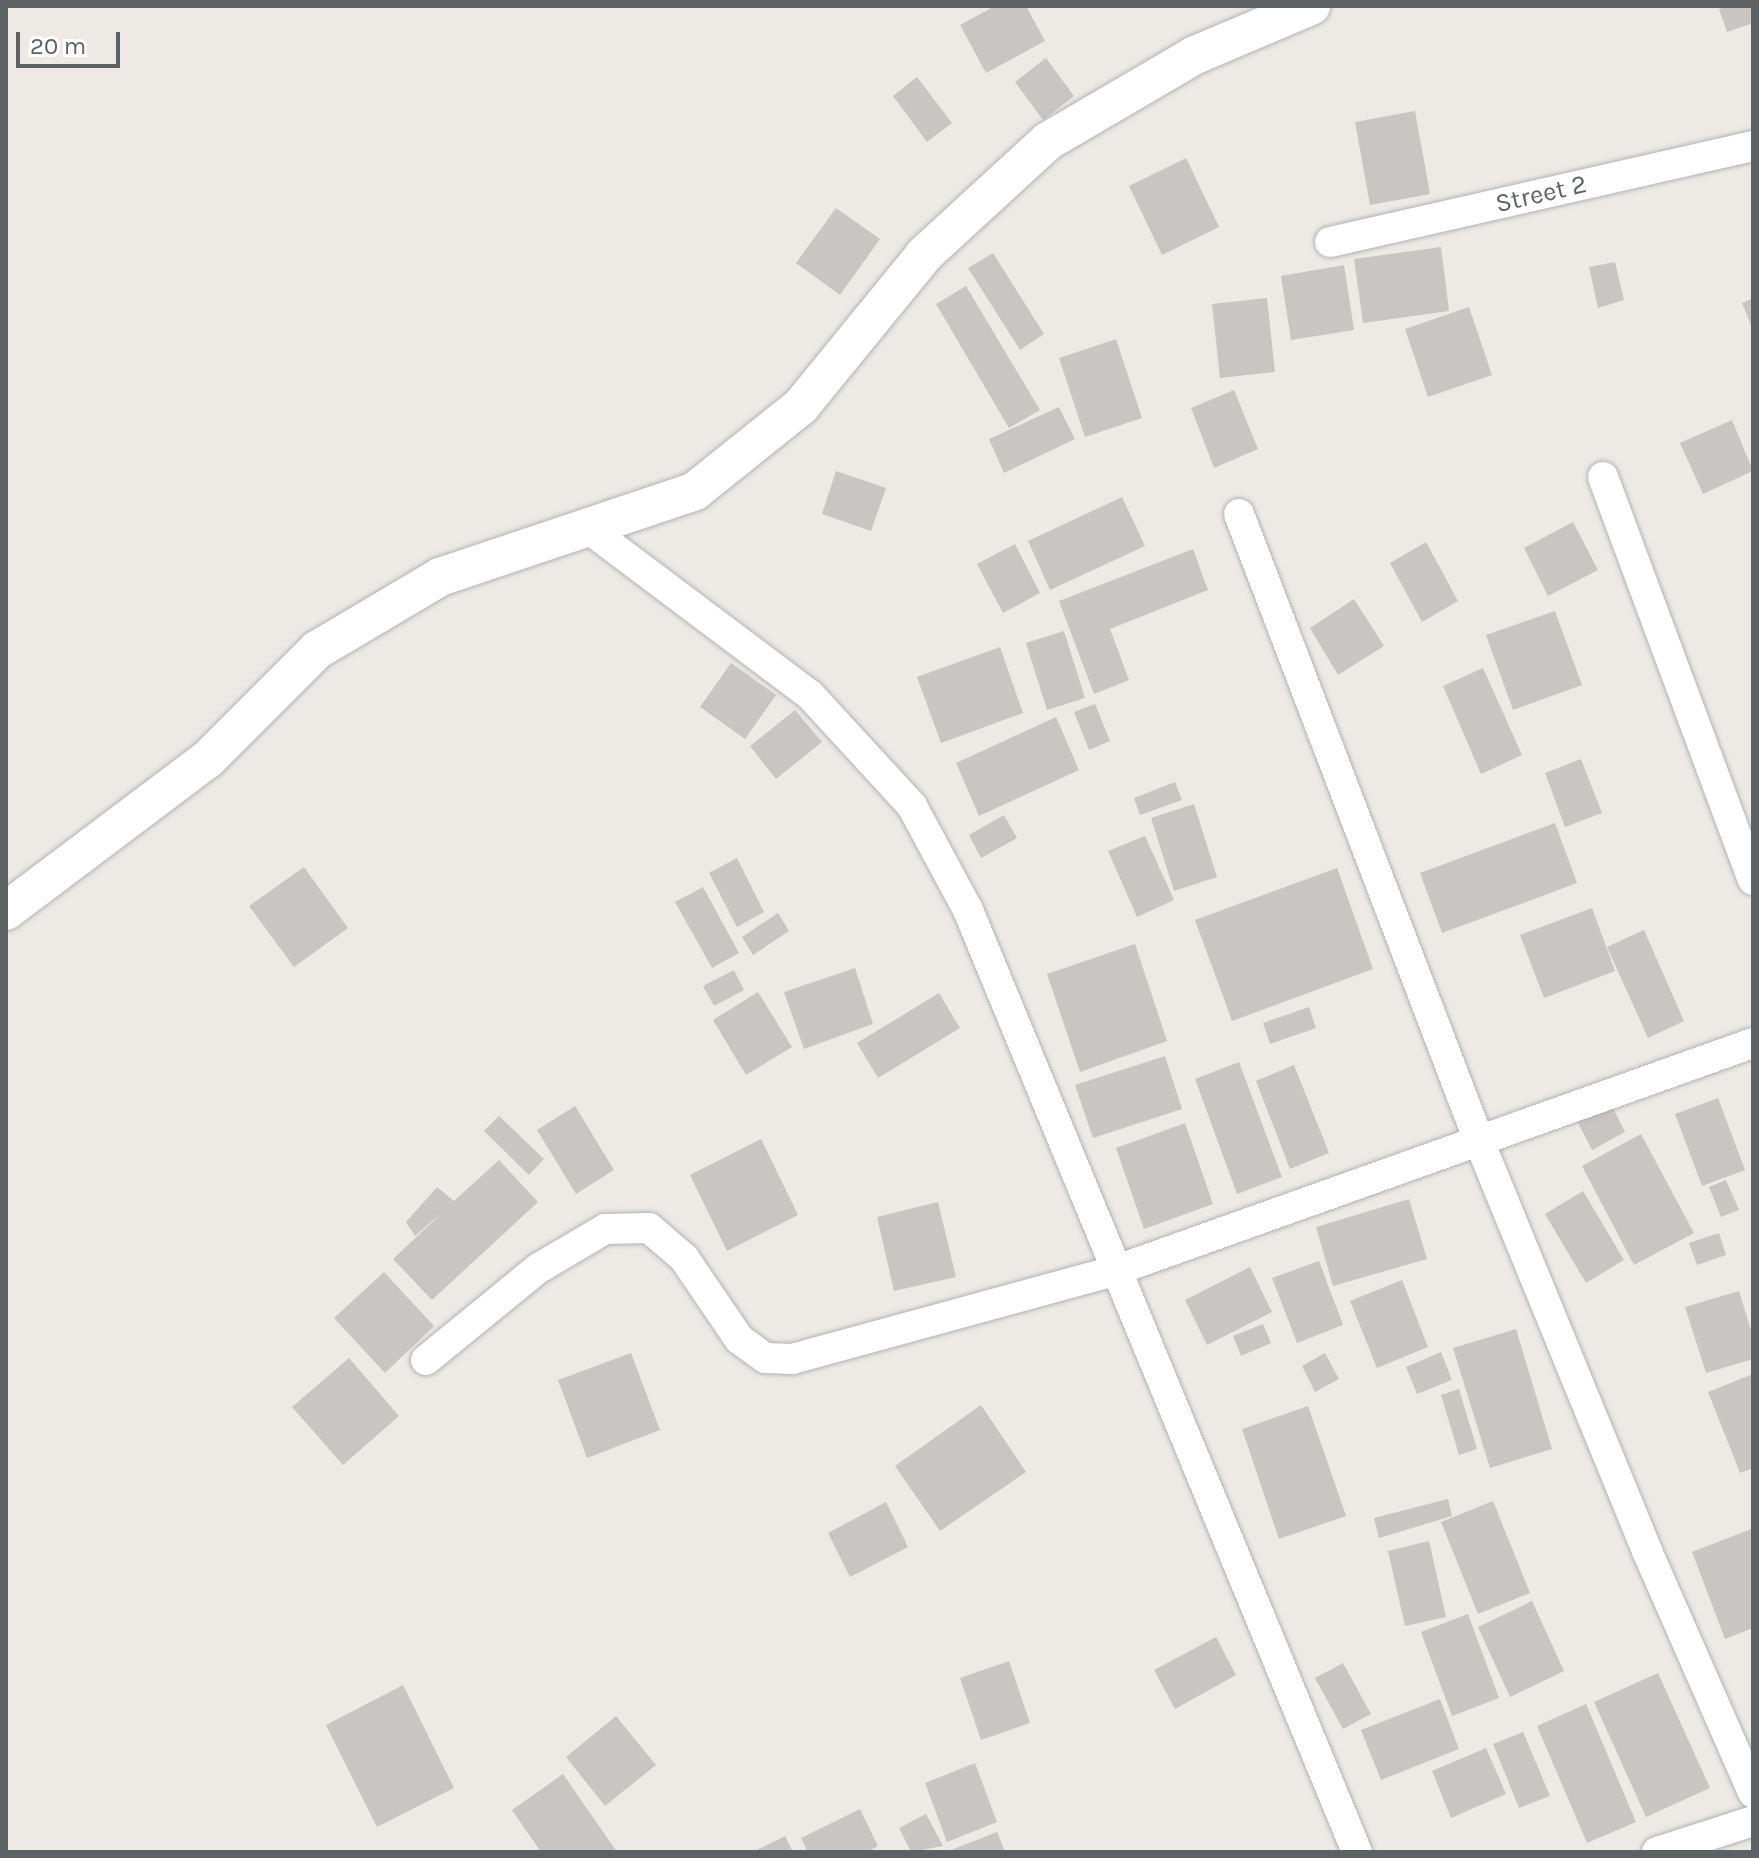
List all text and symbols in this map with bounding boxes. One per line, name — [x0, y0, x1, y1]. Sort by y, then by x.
scale bar — [20, 16, 124, 66]
text: 20 m — [30, 32, 86, 60]
street label: Street 2 — [1492, 168, 1590, 220]

